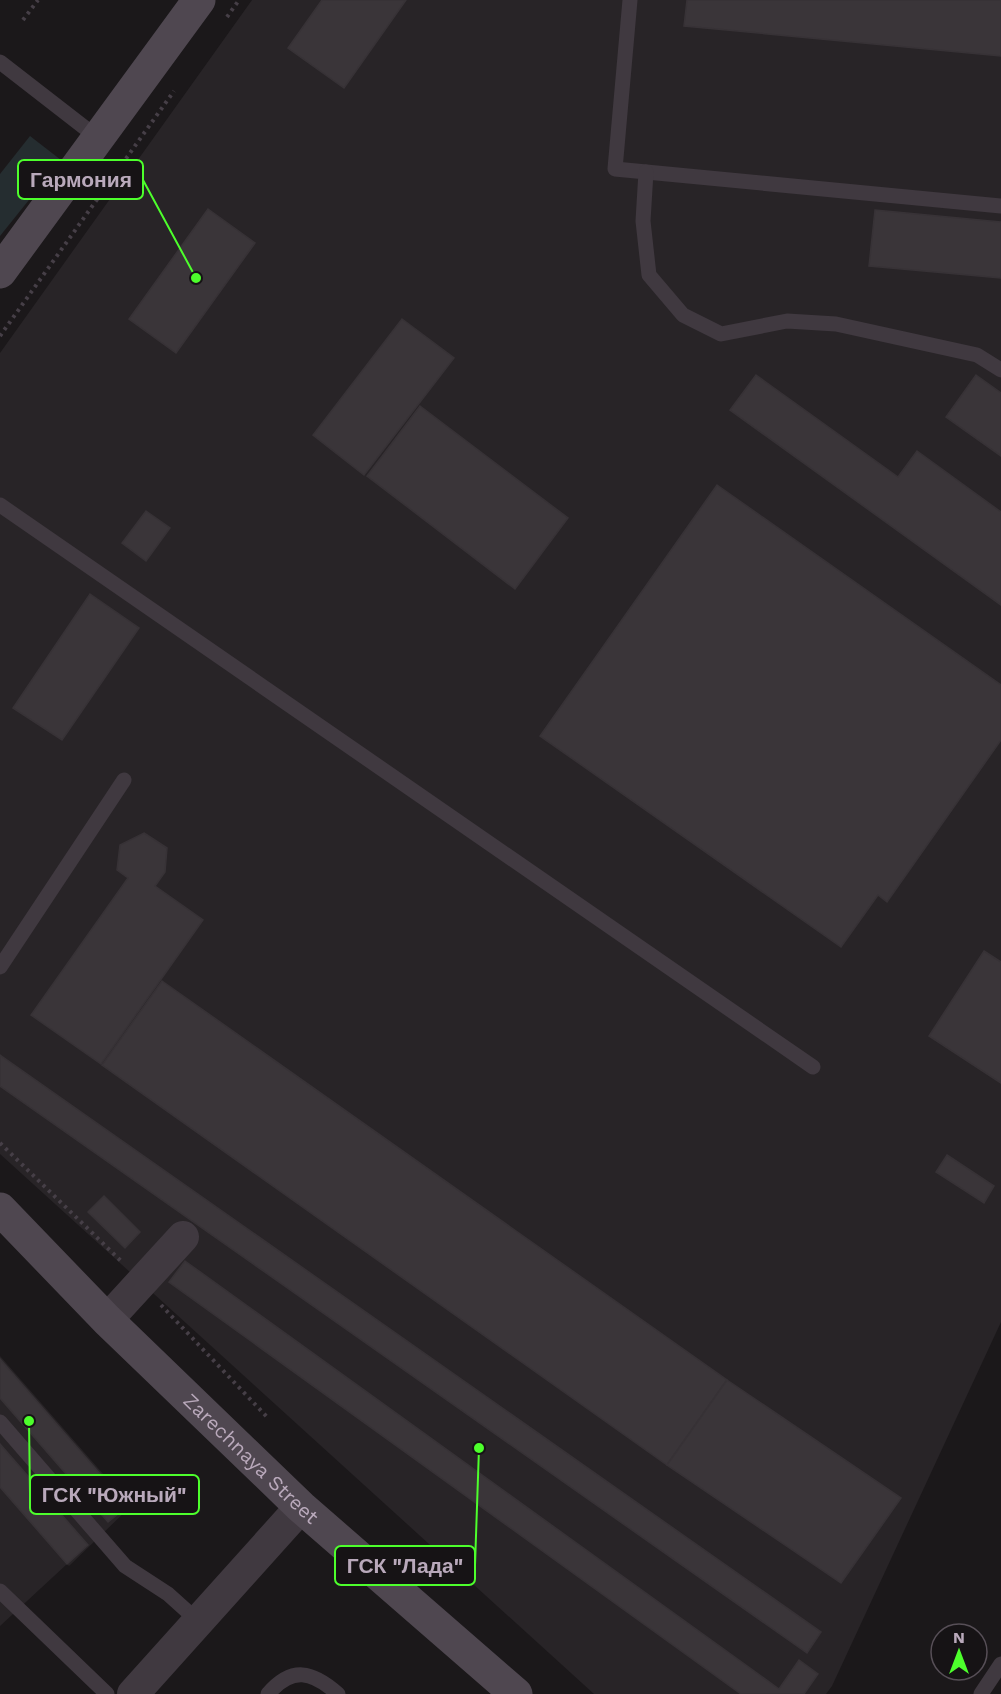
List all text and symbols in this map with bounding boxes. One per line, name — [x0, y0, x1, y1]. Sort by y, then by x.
callout: Гармония — [18, 160, 143, 199]
text: Гармония — [30, 167, 132, 192]
street label: Zarechnaya Street — [178, 1388, 324, 1529]
callout: ГСК "Южный" — [30, 1475, 199, 1514]
text: ГСК "Южный" — [42, 1482, 186, 1507]
callout: ГСК "Лада" — [335, 1546, 475, 1585]
text: ГСК "Лада" — [347, 1553, 463, 1578]
north arrow — [929, 1622, 989, 1682]
text: N — [953, 1628, 965, 1647]

